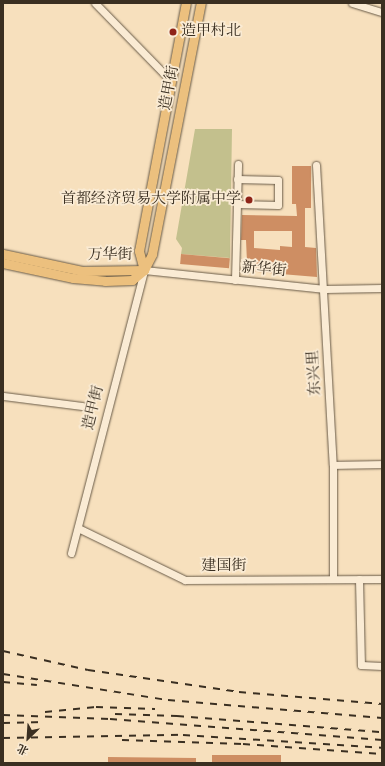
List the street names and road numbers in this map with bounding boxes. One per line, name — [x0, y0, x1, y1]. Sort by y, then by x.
street label: 造甲街 — [157, 64, 183, 112]
street label: 万华街 — [88, 247, 132, 265]
street label: 新华街 — [241, 259, 287, 281]
street label: 东兴里 — [305, 350, 325, 396]
street label: 造甲街 — [80, 384, 108, 432]
street label: 建国街 — [202, 558, 246, 576]

